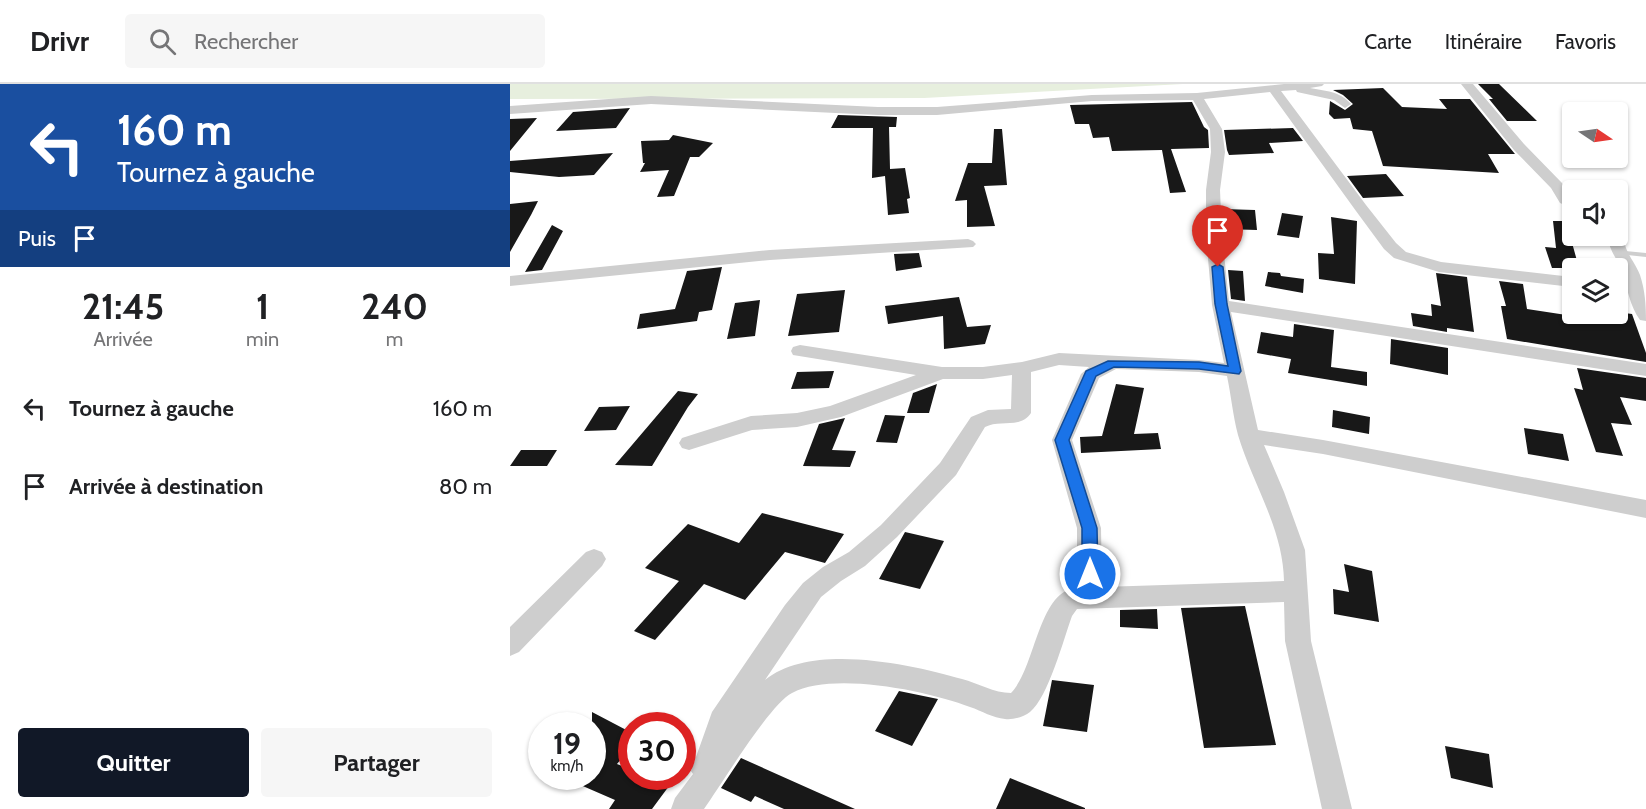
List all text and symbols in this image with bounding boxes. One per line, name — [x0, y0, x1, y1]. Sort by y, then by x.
search box — [125, 14, 545, 68]
text: Drivr — [30, 24, 89, 58]
icon: search — [146, 25, 179, 58]
text: Rechercher — [194, 28, 298, 55]
text: Carte — [1364, 29, 1412, 54]
text: Itinéraire — [1445, 29, 1522, 54]
text: Favoris — [1555, 29, 1616, 54]
north arrow — [1562, 102, 1628, 168]
map controls — [1562, 102, 1628, 324]
text: 160 m — [117, 104, 232, 156]
icon: left — [18, 108, 96, 186]
text: Tournez à gauche — [117, 156, 315, 189]
button: sound — [1562, 180, 1628, 246]
pin — [1192, 205, 1243, 267]
icon: arrive — [1201, 214, 1234, 247]
icon: arrive — [68, 222, 101, 255]
text: Puis — [18, 225, 56, 252]
button: layers — [1562, 258, 1628, 324]
text: 21:45 — [82, 284, 164, 328]
text: 1 — [256, 284, 269, 328]
text: 240 — [361, 284, 428, 328]
text: Arrivée — [93, 327, 153, 351]
text: min — [246, 327, 279, 351]
text: m — [386, 327, 403, 351]
icon: left — [18, 392, 51, 425]
text: Tournez à gauche — [69, 395, 234, 422]
text: 160 m — [433, 395, 492, 422]
icon: arrive — [18, 470, 51, 503]
text: Arrivée à destination — [69, 473, 263, 500]
text: 80 m — [439, 473, 492, 500]
position arrow — [1058, 542, 1122, 606]
speed limit sign: 30 — [618, 712, 696, 790]
text: 19 — [553, 725, 581, 762]
button: Quitter — [18, 728, 249, 797]
button: Partager — [261, 728, 492, 797]
text: km/h — [551, 757, 583, 775]

